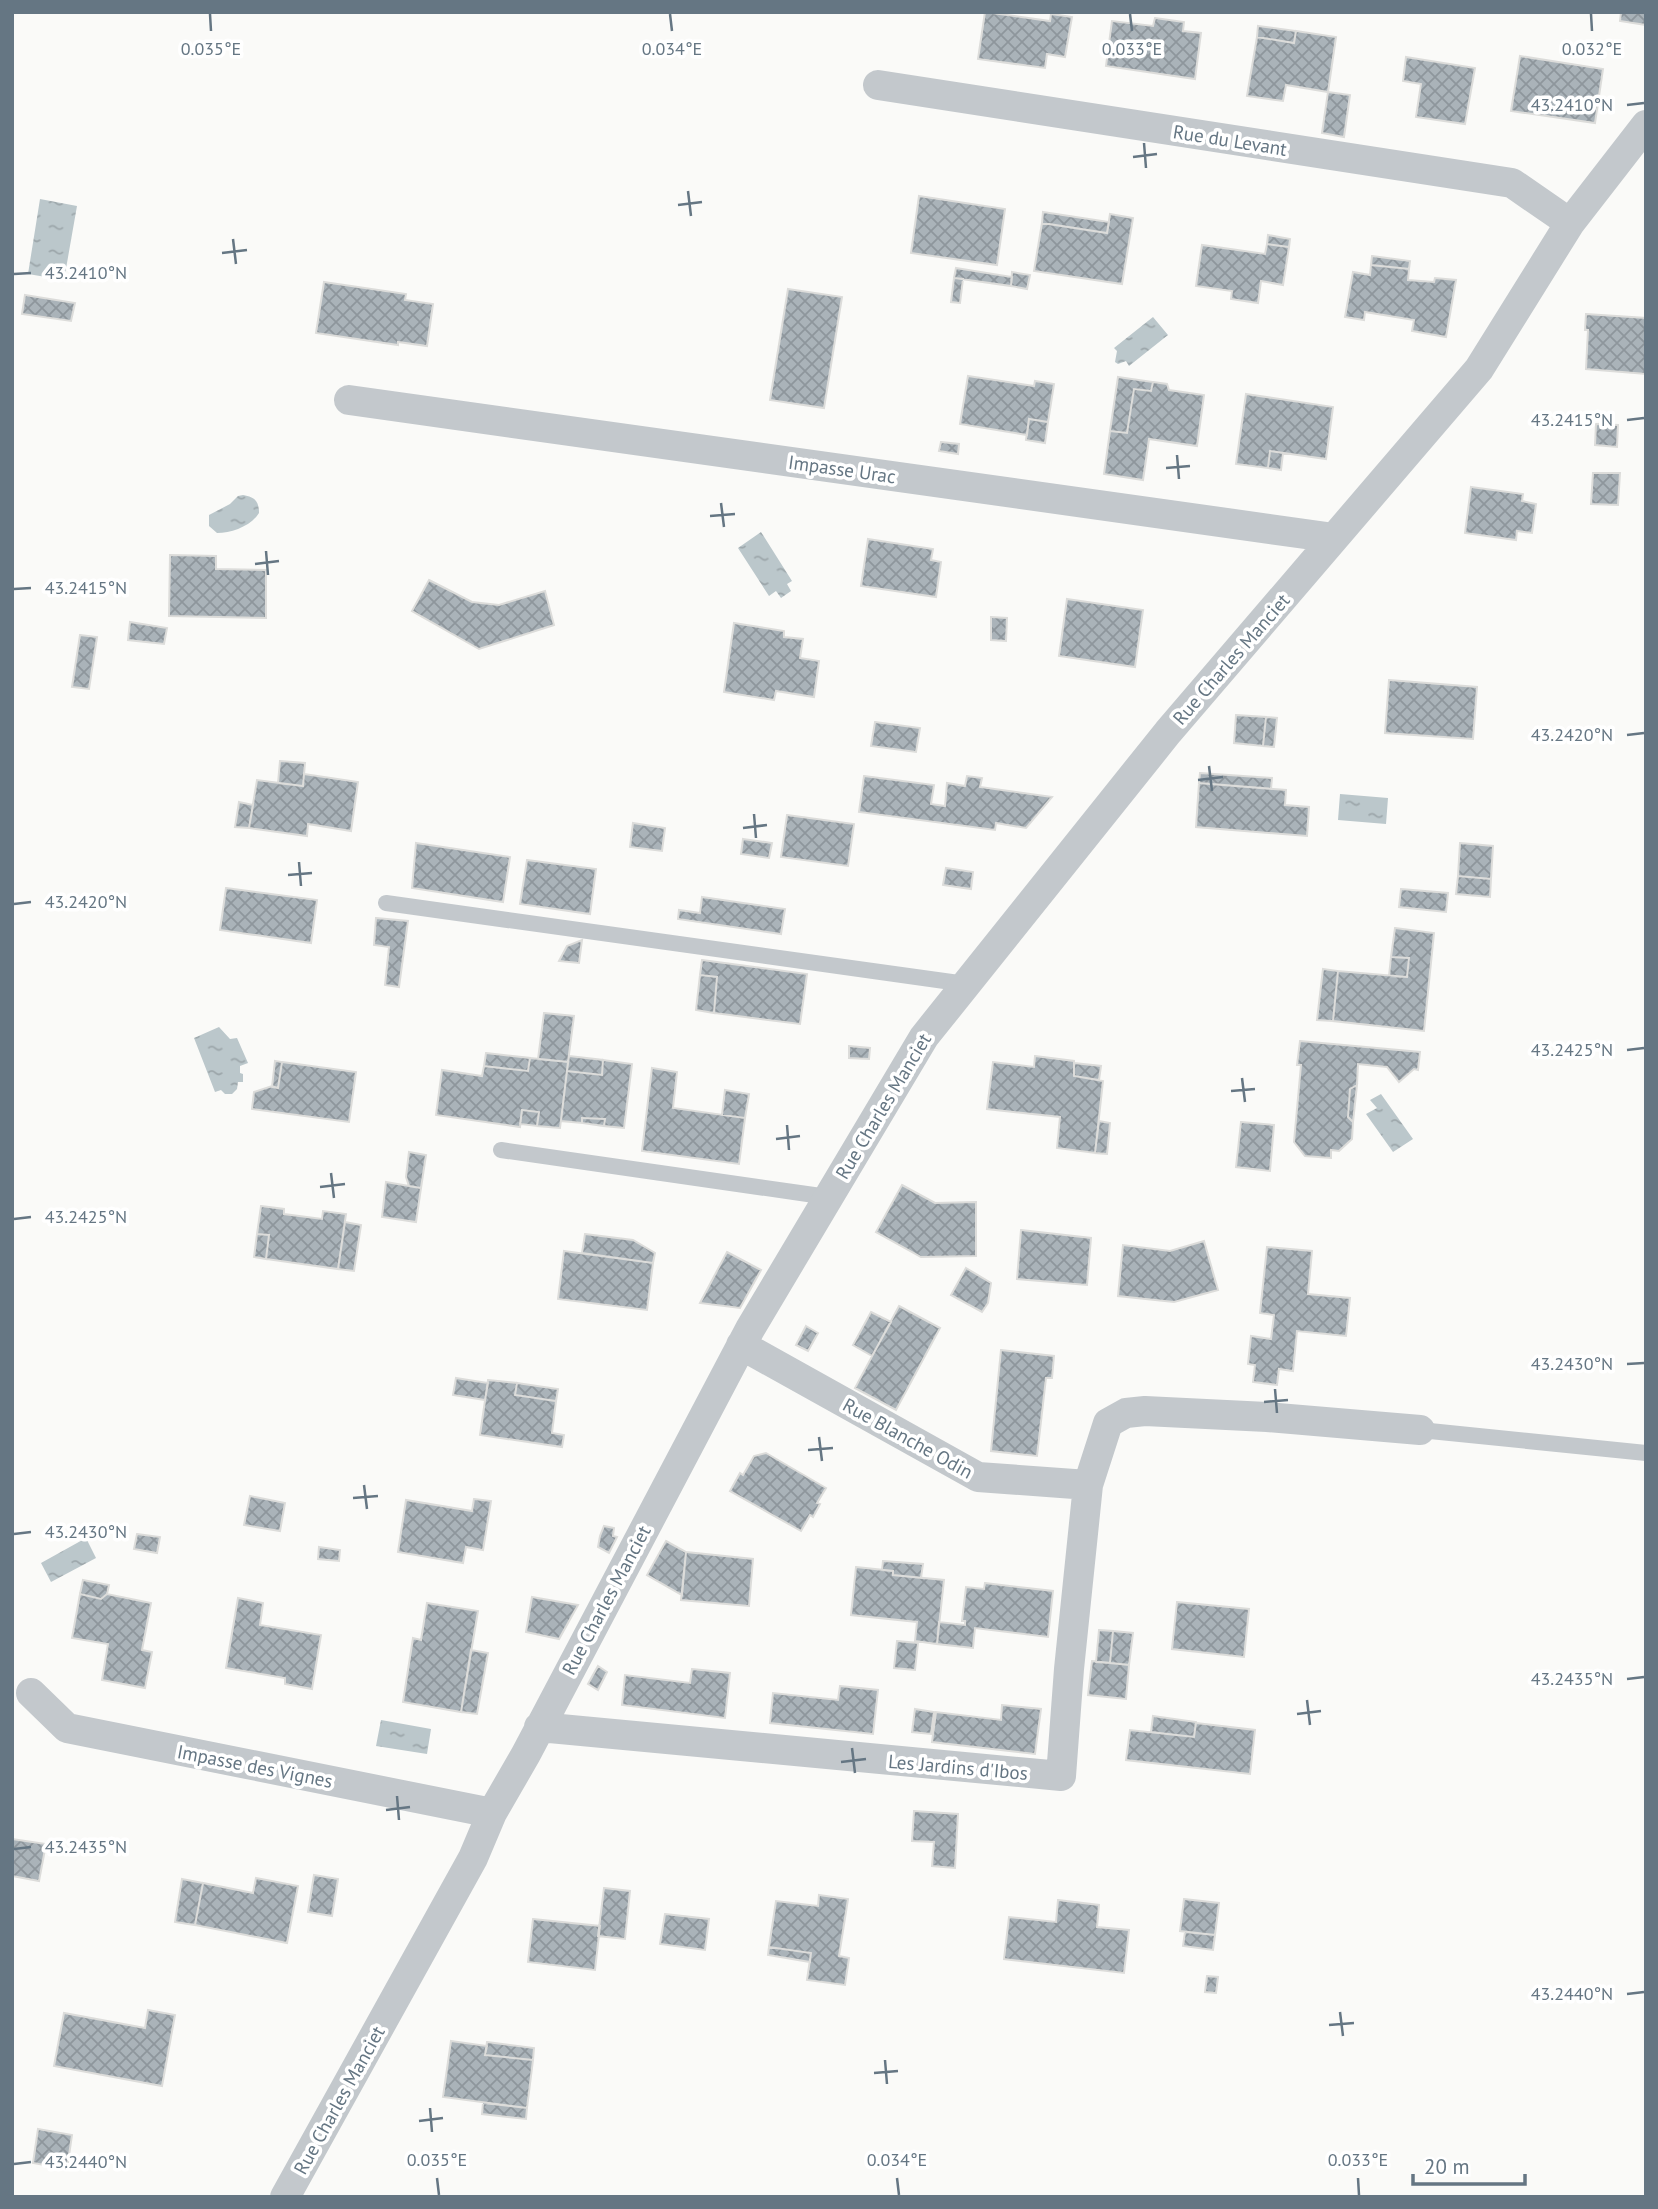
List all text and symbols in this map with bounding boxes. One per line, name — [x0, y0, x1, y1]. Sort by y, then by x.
text: 0.035°E — [181, 37, 241, 60]
text: 0.034°E — [642, 37, 702, 60]
text: 0.033°E — [1102, 37, 1162, 60]
text: 0.032°E — [1562, 37, 1622, 60]
text: 43.2410°N — [1531, 93, 1613, 116]
street label: Rue du Levant — [1171, 119, 1289, 161]
text: 43.2410°N — [45, 261, 127, 284]
text: 43.2415°N — [1531, 408, 1613, 431]
street label: Impasse Urac — [787, 450, 897, 488]
text: 43.2415°N — [45, 576, 127, 599]
street label: Rue Charles Manciet — [1167, 588, 1295, 730]
text: 43.2420°N — [1531, 723, 1613, 746]
text: 43.2420°N — [45, 890, 127, 913]
street label: Rue Charles Manciet — [830, 1028, 936, 1183]
text: 43.2425°N — [1531, 1038, 1613, 1061]
text: 43.2425°N — [45, 1205, 127, 1228]
text: 43.2430°N — [1531, 1352, 1613, 1375]
street label: Rue Blanche Odin — [839, 1392, 977, 1484]
text: 43.2430°N — [45, 1520, 127, 1543]
street label: Rue Charles Manciet — [556, 1521, 656, 1679]
text: 43.2435°N — [1531, 1667, 1613, 1690]
street label: Impasse des Vignes — [175, 1739, 335, 1793]
street label: Les Jardins d'Ibos — [887, 1749, 1029, 1785]
text: 43.2435°N — [45, 1835, 127, 1858]
text: 43.2440°N — [1531, 1982, 1613, 2005]
street label: Rue Charles Manciet — [288, 2021, 390, 2178]
scale bar — [1413, 2142, 1525, 2186]
text: 0.035°E — [407, 2148, 467, 2171]
text: 0.034°E — [867, 2148, 927, 2171]
text: 0.033°E — [1328, 2148, 1388, 2171]
text: 43.2440°N — [45, 2150, 127, 2173]
text: 20 m — [1424, 2153, 1470, 2180]

